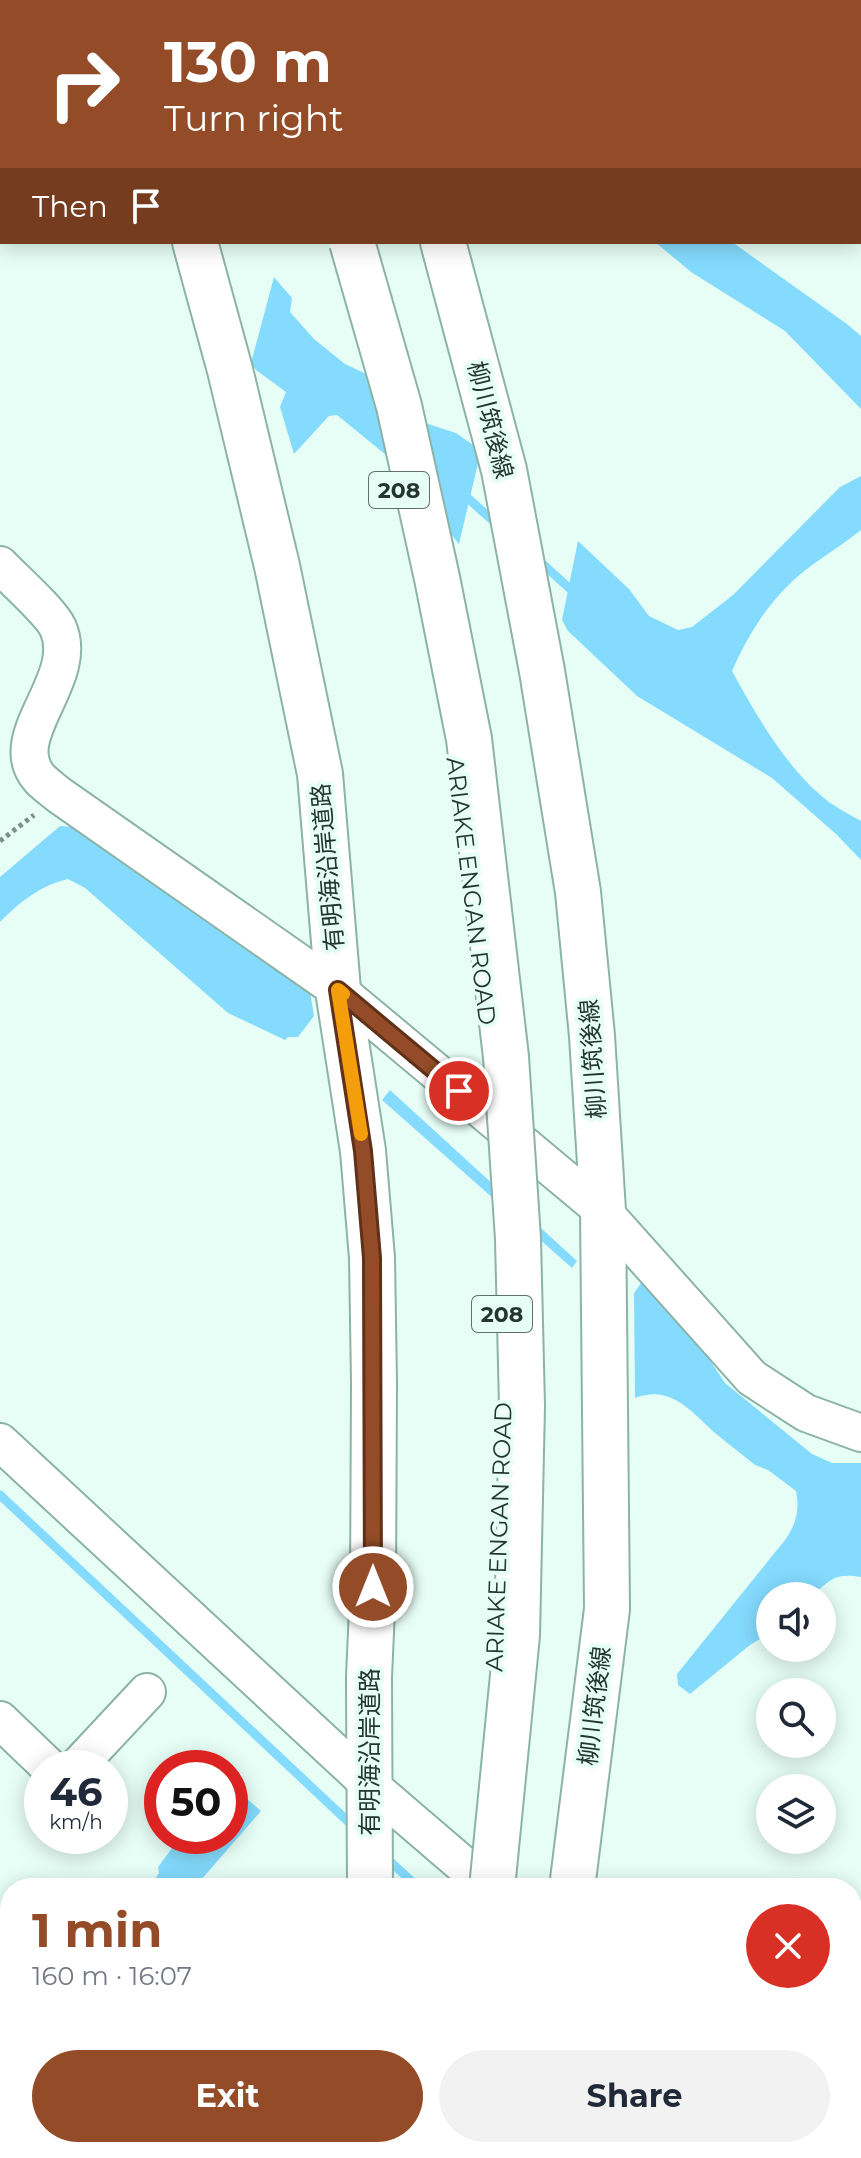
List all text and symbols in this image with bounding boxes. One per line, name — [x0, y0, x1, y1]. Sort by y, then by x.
text: 130 m — [164, 28, 332, 96]
icon: right — [32, 32, 136, 136]
text: Turn right — [164, 96, 344, 140]
icon: arrive — [124, 184, 168, 228]
text: Then — [32, 188, 108, 225]
street label: 柳川筑後線 — [462, 358, 519, 482]
road number: 208 — [369, 472, 429, 508]
street label: ARIAKE ENGAN ROAD — [441, 755, 502, 1027]
street label: 有明海沿岸道路 — [306, 782, 349, 952]
street label: 柳川筑後線 — [574, 998, 611, 1120]
pin — [425, 1057, 493, 1125]
icon: arrive — [437, 1069, 481, 1113]
road number: 208 — [472, 1296, 532, 1332]
street label: ARIAKE ENGAN ROAD — [479, 1402, 518, 1672]
position arrow — [331, 1545, 415, 1629]
map controls — [756, 1582, 836, 1854]
button: sound — [756, 1582, 836, 1662]
street label: 柳川筑後線 — [573, 1645, 616, 1767]
street label: 有明海沿岸道路 — [355, 1668, 384, 1836]
button: search — [756, 1678, 836, 1758]
speed limit sign: 50 — [144, 1750, 248, 1854]
text: 46 — [49, 1767, 103, 1816]
button: layers — [756, 1774, 836, 1854]
text: km/h — [49, 1810, 103, 1834]
text: 1 min — [32, 1901, 162, 1959]
button: close — [746, 1904, 830, 1988]
text: 160 m · 16:07 — [32, 1960, 192, 1992]
button: Exit — [32, 2050, 423, 2142]
button: Share — [439, 2050, 830, 2142]

